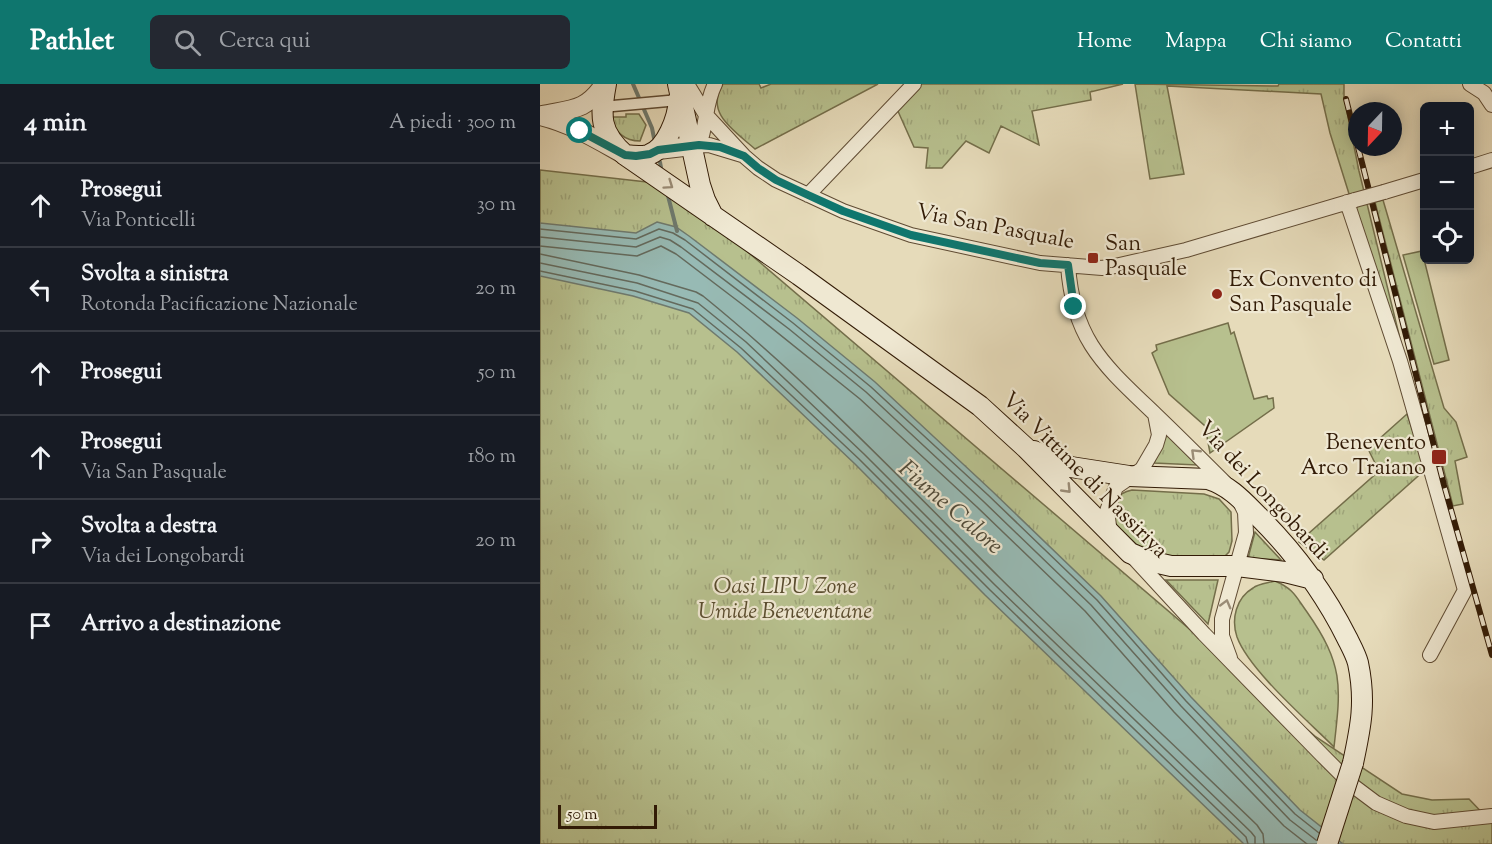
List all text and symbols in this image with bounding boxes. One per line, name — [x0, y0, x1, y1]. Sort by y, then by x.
search box — [150, 15, 570, 69]
text: Pathlet — [30, 22, 114, 62]
icon: search — [171, 26, 204, 59]
text: Cerca qui — [219, 26, 310, 58]
text: Home — [1077, 27, 1132, 57]
text: Mappa — [1165, 27, 1227, 57]
text: Chi siamo — [1260, 27, 1352, 57]
text: Contatti — [1385, 27, 1462, 57]
north arrow — [1348, 102, 1402, 156]
map controls — [1420, 102, 1474, 264]
button: + — [1420, 102, 1474, 156]
text: 4 min — [24, 105, 87, 142]
text: A piedi · 300 m — [389, 109, 516, 138]
route start — [566, 117, 592, 143]
button: − — [1420, 156, 1474, 210]
text: Prosegui — [81, 175, 162, 207]
one-way arrow — [662, 178, 673, 189]
icon: ahead — [24, 189, 57, 222]
text: 30 m — [477, 191, 516, 220]
street label: Via San Pasquale — [913, 197, 1077, 259]
text: Via Ponticelli — [81, 207, 196, 236]
button: locate — [1420, 210, 1474, 264]
place label: San Pasquale — [1105, 229, 1187, 286]
marker: San Pasquale — [1086, 251, 1100, 265]
text: Svolta a sinistra — [81, 259, 229, 291]
place label: Ex Convento di San Pasquale — [1229, 265, 1377, 322]
icon: left — [24, 273, 57, 306]
text: 20 m — [475, 275, 516, 304]
marker: Ex Convento di San Pasquale — [1210, 287, 1224, 301]
text: Rotonda Pacificazione Nazionale — [81, 291, 358, 320]
route end — [1060, 293, 1086, 319]
icon: ahead — [24, 357, 57, 390]
text: Prosegui — [81, 357, 162, 389]
text: 50 m — [478, 359, 516, 388]
street label: Via Vittime di Nassiriya — [993, 385, 1175, 567]
street label: Via dei Longobardi — [1189, 414, 1335, 568]
text: Prosegui — [81, 427, 162, 459]
place label: Benevento Arco Traiano — [1301, 428, 1426, 485]
icon: ahead — [24, 441, 57, 474]
text: 180 m — [468, 443, 516, 472]
marker: Benevento Arco Traiano — [1430, 448, 1448, 466]
one-way arrow — [1191, 449, 1201, 460]
water label: Fiume Calore — [890, 453, 1010, 563]
text: Via San Pasquale — [81, 459, 227, 488]
one-way arrow — [1060, 483, 1071, 493]
text: Svolta a destra — [81, 511, 217, 543]
icon: right — [24, 525, 57, 558]
text: 20 m — [475, 527, 516, 556]
text: Via dei Longobardi — [81, 543, 245, 572]
park label: Oasi LIPU Zone Umide Beneventane — [698, 572, 872, 629]
one-way arrow — [1219, 599, 1232, 609]
icon: arrive — [24, 609, 57, 642]
text: Arrivo a destinazione — [81, 609, 281, 641]
scale bar — [558, 802, 657, 830]
text: 50 m — [567, 804, 598, 827]

